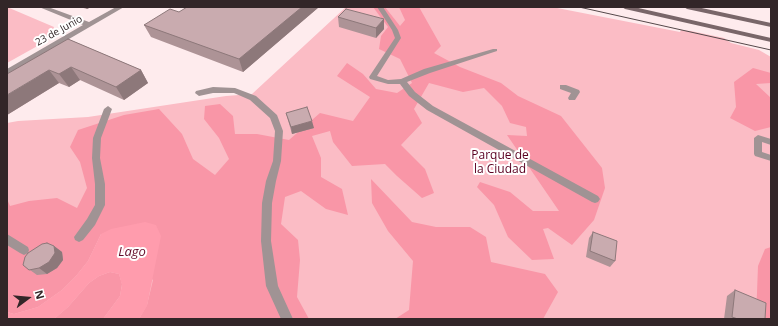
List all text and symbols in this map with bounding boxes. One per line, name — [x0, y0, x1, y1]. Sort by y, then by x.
street label: 23 de Junio — [33, 13, 85, 49]
park label: Parque de la Ciudad — [471, 149, 529, 177]
water label: Lago — [118, 244, 146, 260]
north arrow — [8, 278, 48, 318]
text: N — [32, 288, 48, 301]

